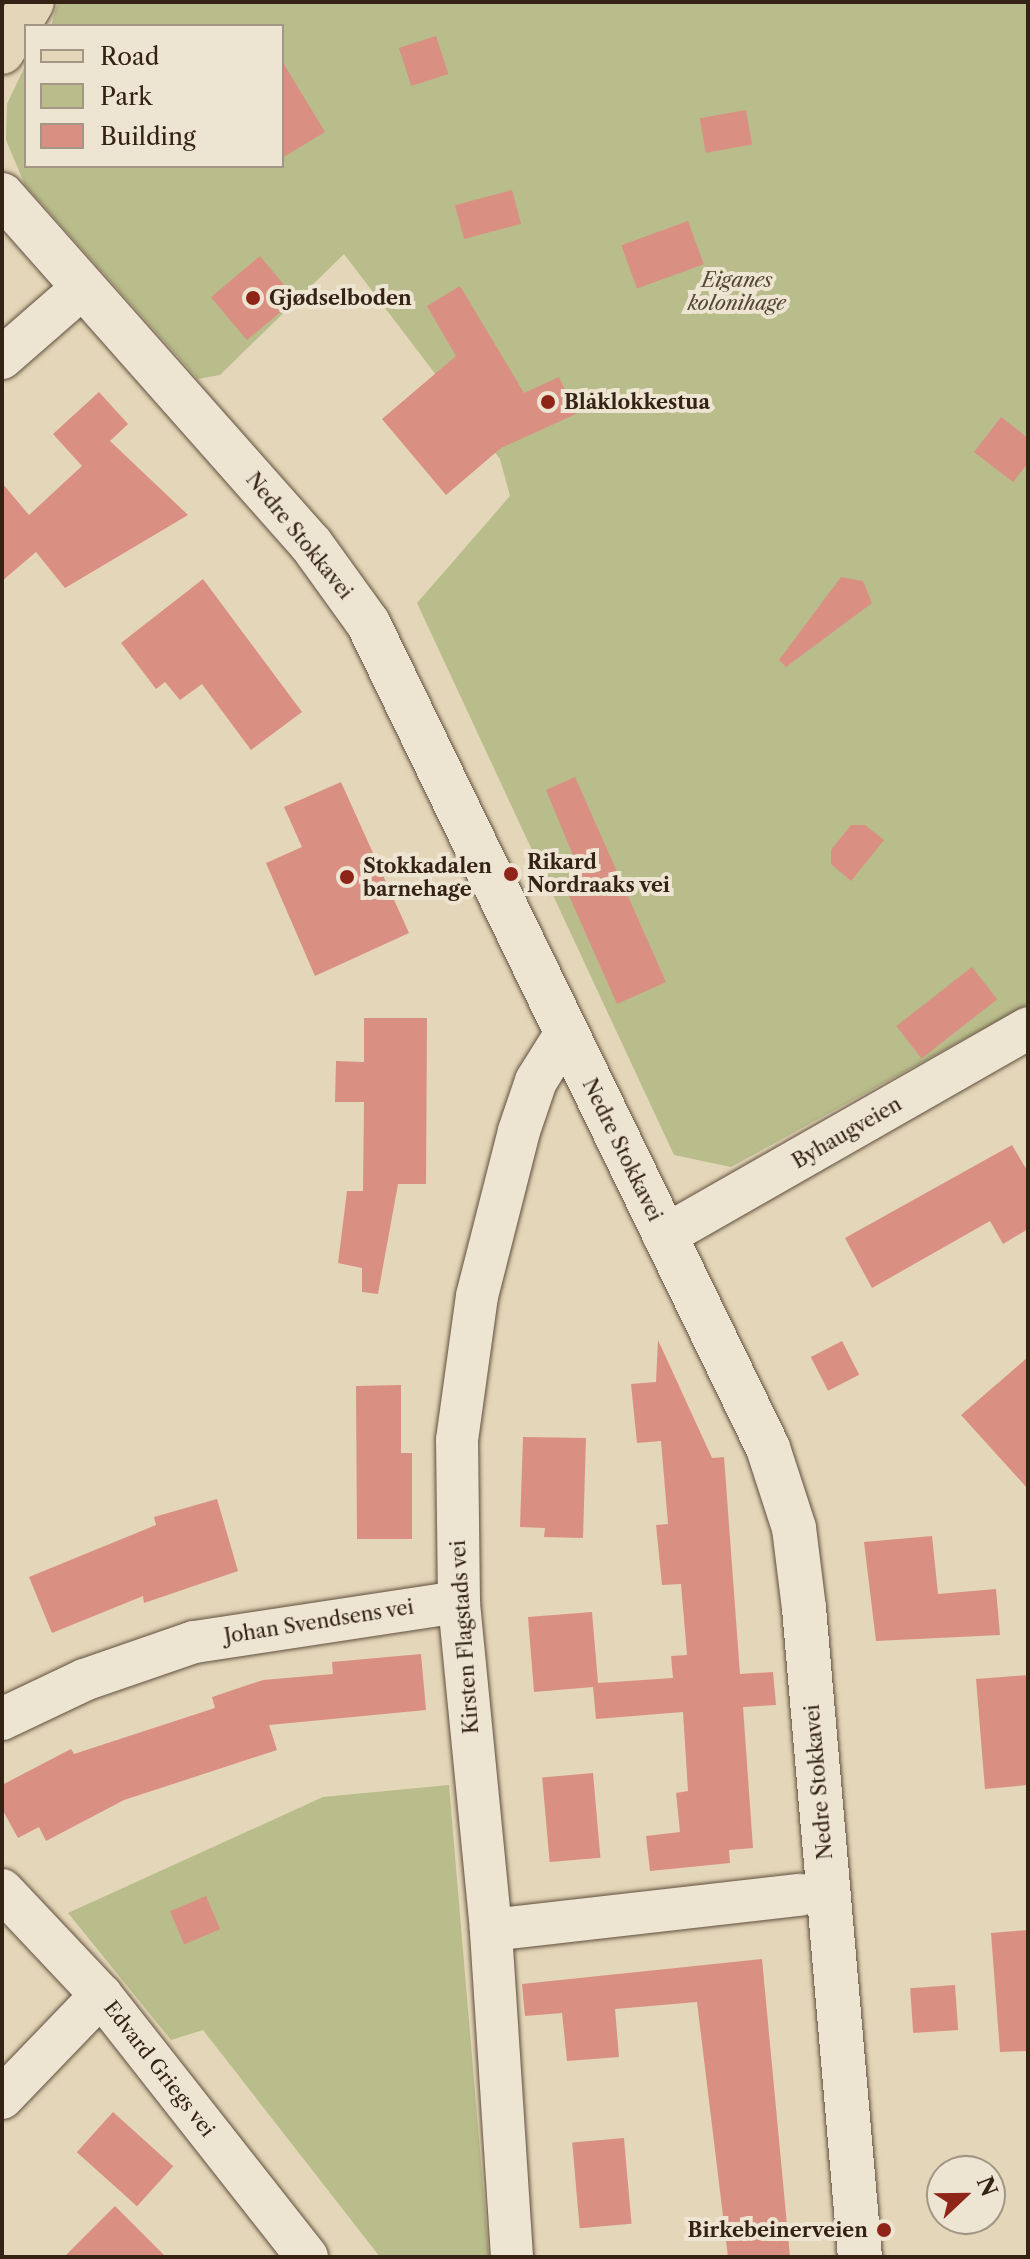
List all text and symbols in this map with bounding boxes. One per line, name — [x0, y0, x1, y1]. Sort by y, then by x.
legend — [24, 24, 284, 168]
text: Road — [100, 42, 159, 71]
text: Park — [100, 82, 152, 111]
text: Building — [100, 122, 196, 151]
park label: Eiganes kolonihage — [688, 269, 786, 316]
place label: Gjødselboden — [269, 286, 412, 310]
marker: Gjødselboden — [244, 289, 262, 307]
place label: Blåklokkestua — [564, 390, 710, 414]
marker: Blåklokkestua — [539, 393, 557, 411]
street label: Nedre Stokkavei — [241, 468, 357, 604]
place label: Rikard Nordraaks vei — [527, 850, 671, 897]
place label: Stokkadalen barnehage — [363, 854, 492, 901]
marker: Rikard Nordraaks vei — [502, 865, 520, 883]
marker: Stokkadalen barnehage — [338, 868, 356, 886]
street label: Nedre Stokkavei — [577, 1075, 667, 1225]
street label: Byhaugveien — [788, 1092, 906, 1174]
street label: Kirsten Flagstads vei — [446, 1539, 484, 1735]
street label: Johan Svendsens vei — [222, 1595, 416, 1649]
street label: Nedre Stokkavei — [800, 1703, 838, 1861]
street label: Edvard Griegs vei — [98, 1996, 220, 2142]
north arrow — [926, 2155, 1006, 2235]
text: N — [971, 2173, 1003, 2200]
place label: Birkebeinerveien — [688, 2218, 868, 2242]
marker: Birkebeinerveien — [875, 2221, 893, 2239]

